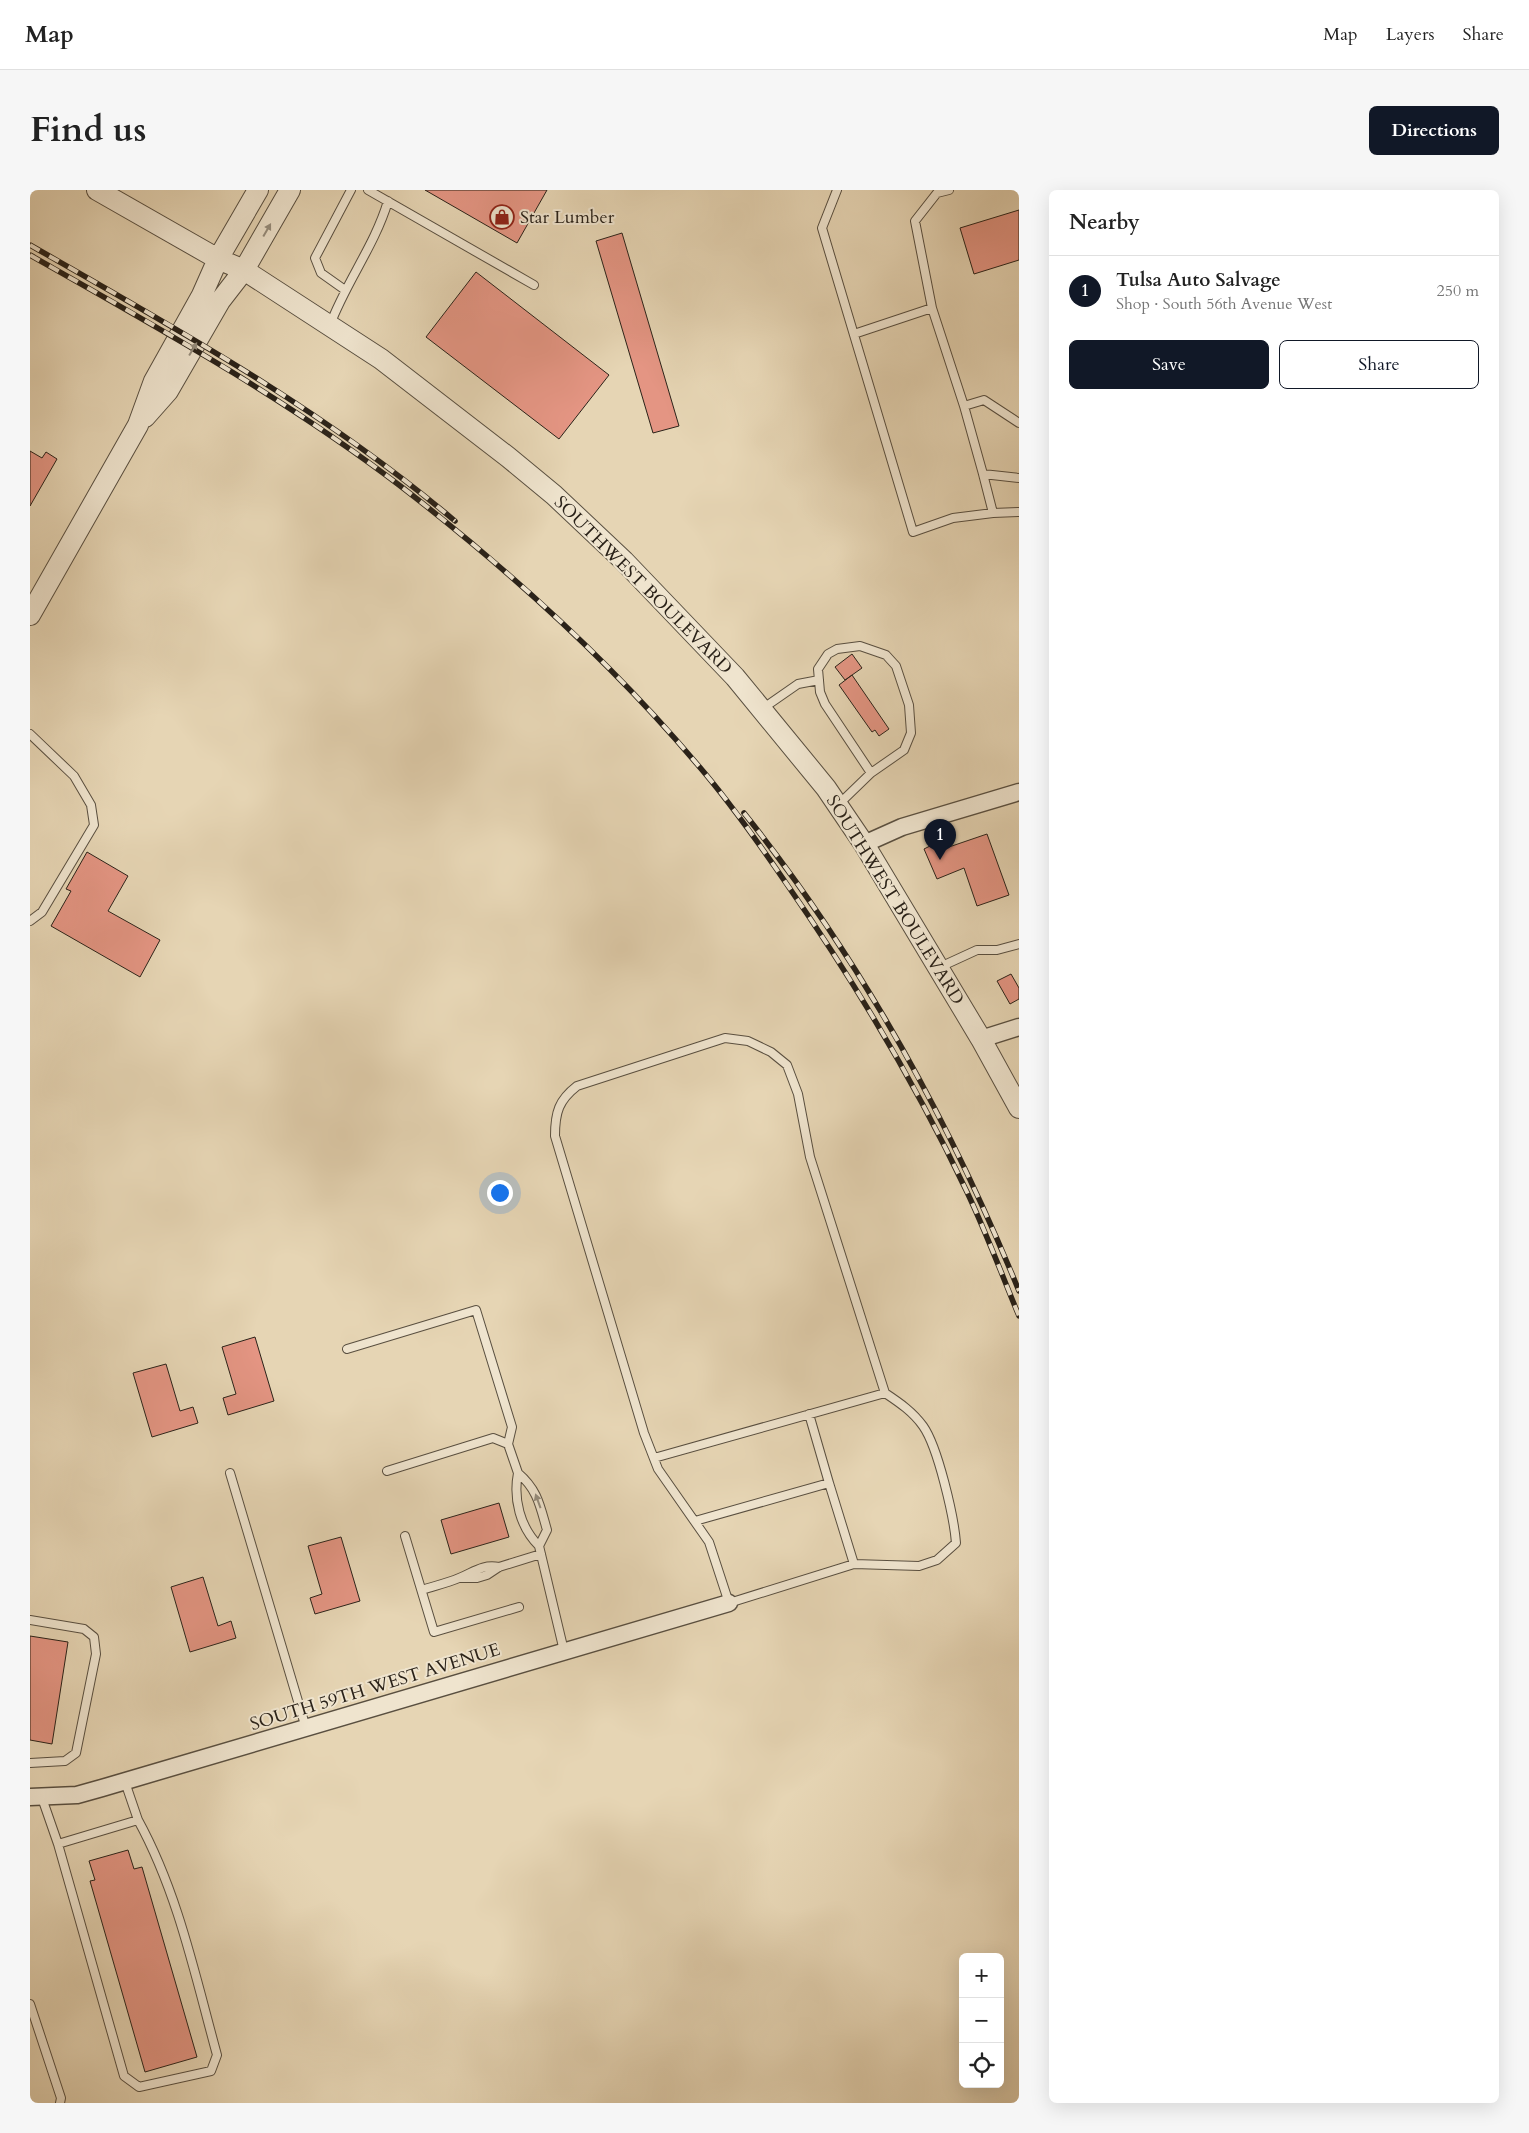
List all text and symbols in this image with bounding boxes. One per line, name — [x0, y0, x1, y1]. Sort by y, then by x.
text: Map — [25, 18, 74, 51]
text: Map — [1323, 22, 1358, 47]
text: Layers — [1386, 22, 1435, 47]
text: Share — [1463, 22, 1504, 47]
text: Find us — [30, 106, 146, 154]
button: Directions — [1369, 106, 1499, 155]
shop icon: Star Lumber — [489, 204, 515, 230]
place label: Star Lumber — [520, 205, 615, 230]
text: Nearby — [1069, 208, 1140, 237]
one-way arrow — [263, 222, 271, 237]
text: Tulsa Auto Salvage — [1116, 267, 1281, 293]
text: 1 — [1081, 280, 1089, 302]
text: 250 m — [1437, 280, 1479, 302]
text: Shop · South 56th Avenue West — [1116, 293, 1332, 315]
button: Save — [1069, 340, 1269, 389]
button: Share — [1279, 340, 1479, 389]
one-way arrow — [188, 342, 197, 355]
street label: SOUTHWEST BOULEVARD — [548, 490, 738, 680]
street label: SOUTHWEST BOULEVARD — [820, 790, 970, 1010]
pin: 1 — [924, 819, 956, 860]
your location — [487, 1180, 513, 1206]
one-way arrow — [534, 1493, 541, 1508]
street label: SOUTH 59TH WEST AVENUE — [247, 1637, 503, 1737]
map controls — [959, 1953, 1004, 2088]
button: + — [959, 1953, 1004, 1998]
button: − — [959, 1998, 1004, 2043]
button: locate — [959, 2043, 1004, 2088]

